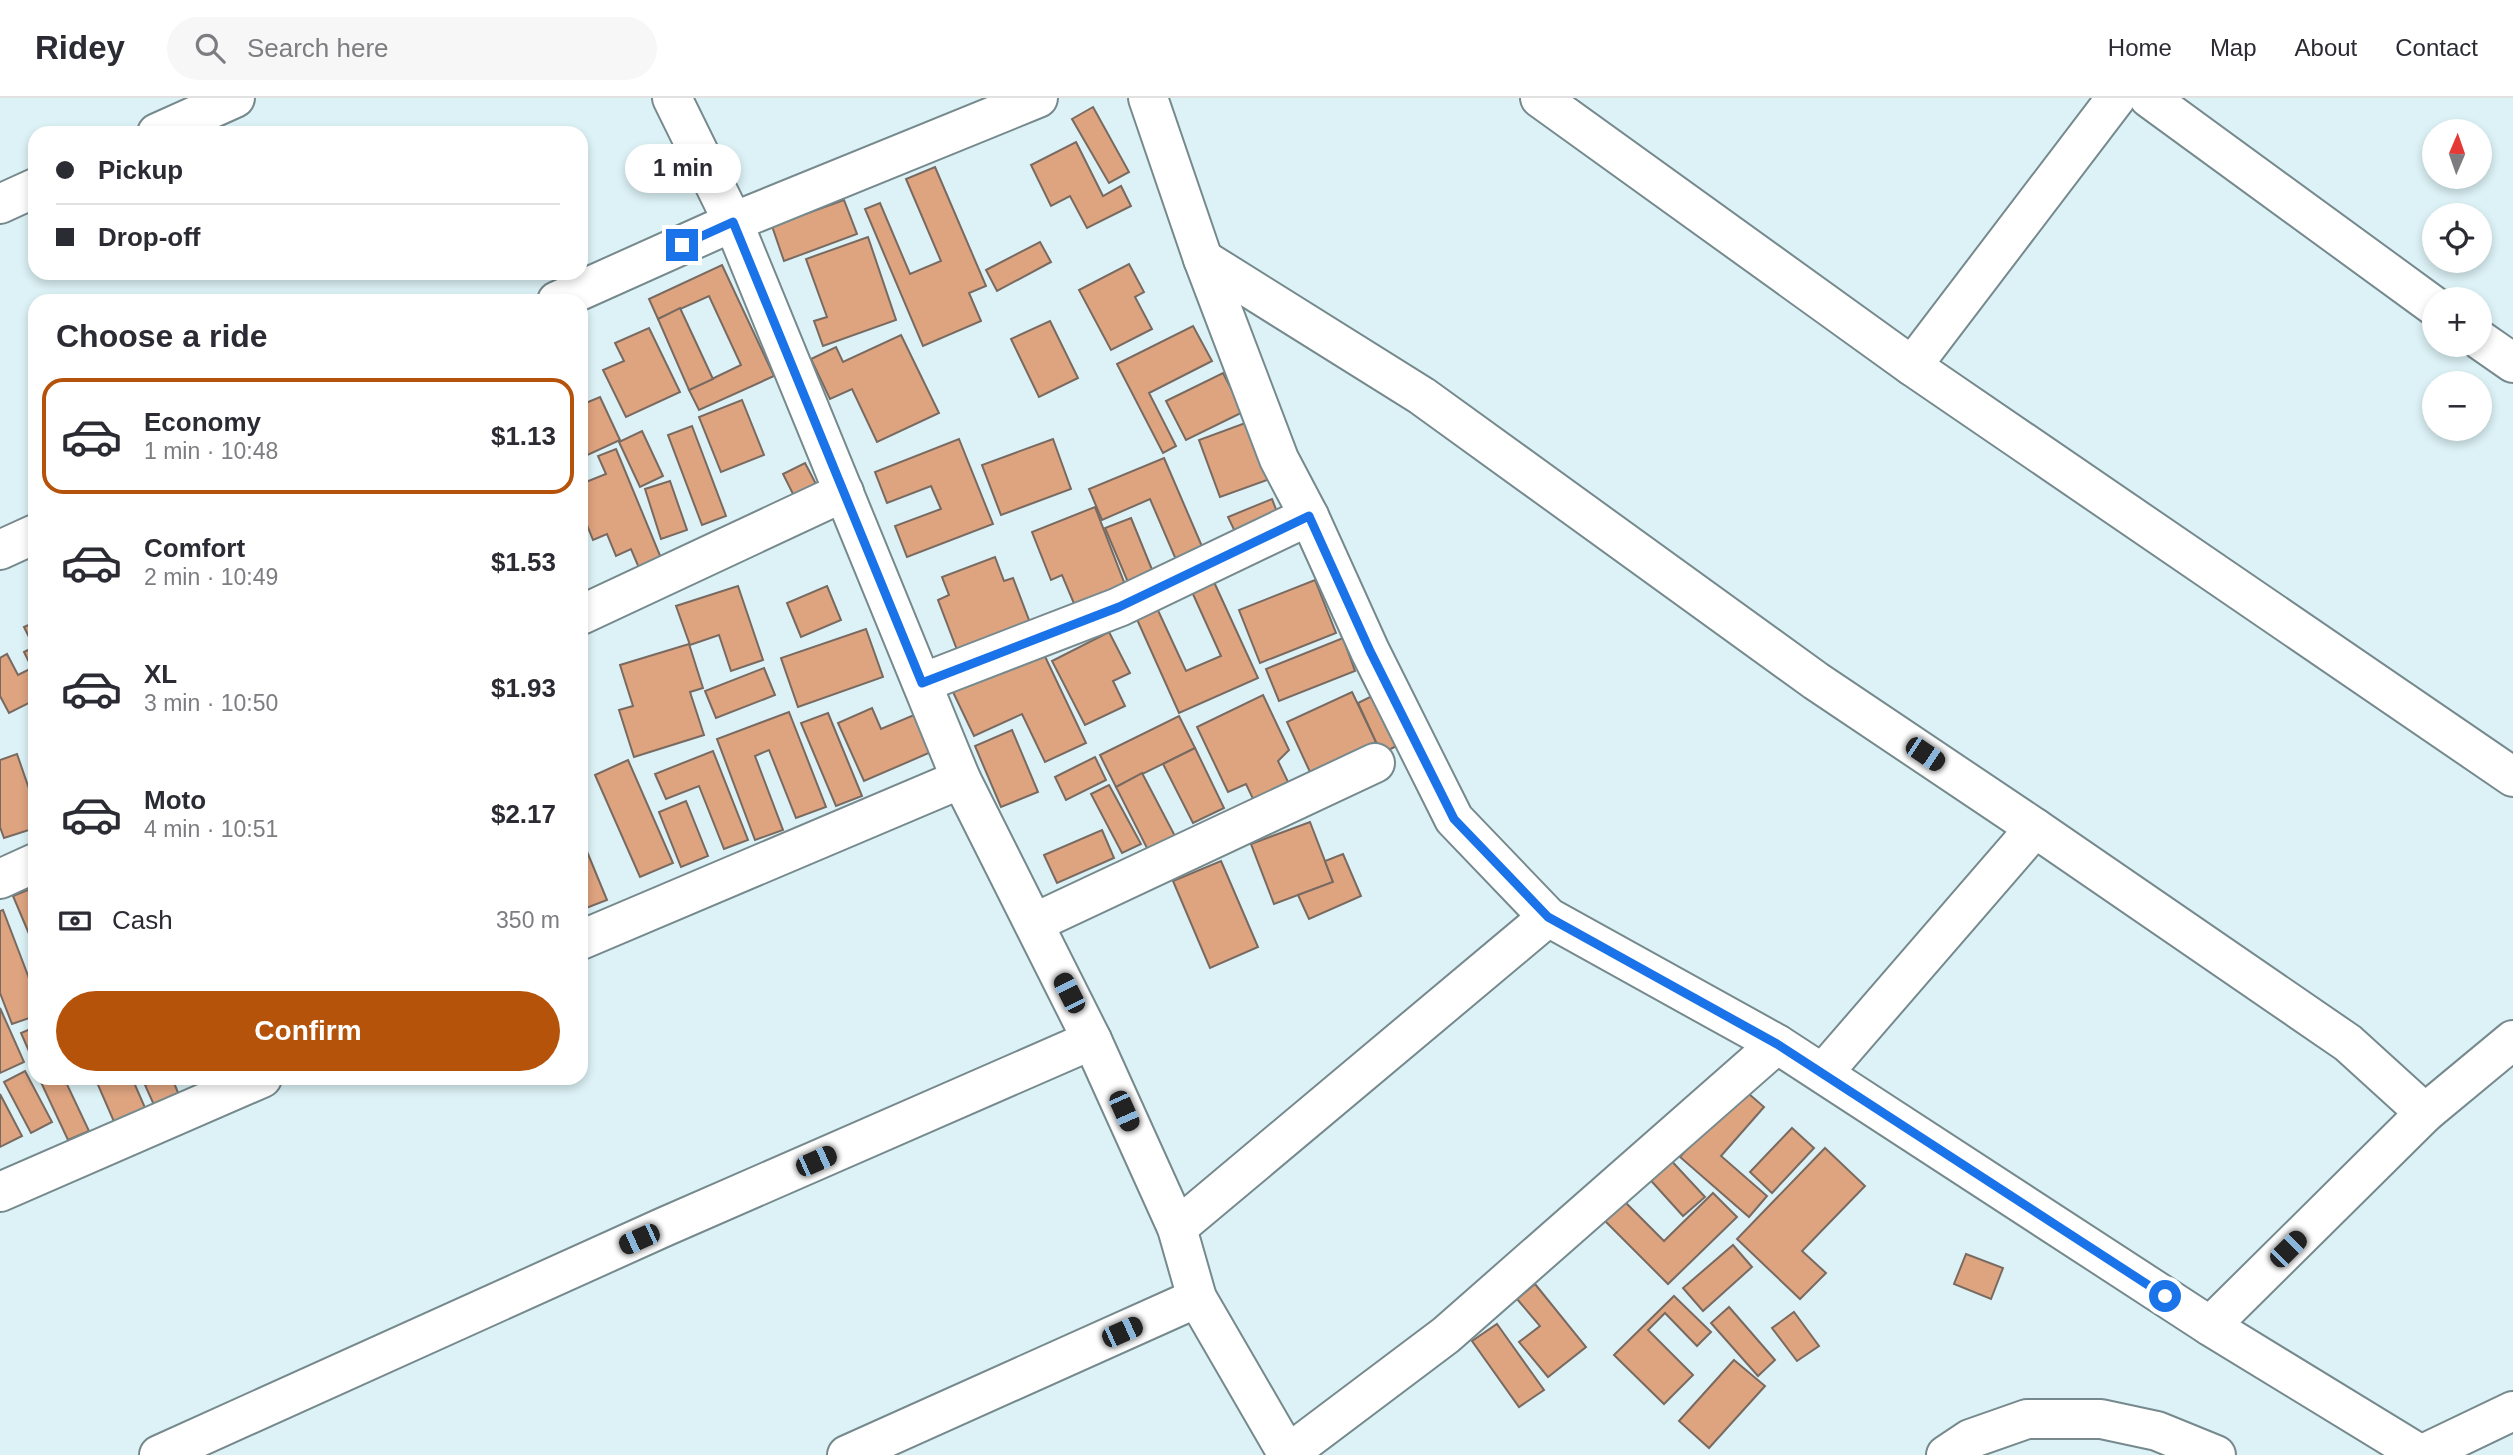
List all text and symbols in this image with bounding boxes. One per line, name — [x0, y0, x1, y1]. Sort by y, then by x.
search box — [167, 17, 657, 80]
text: Ridey — [35, 29, 125, 66]
icon: search — [191, 29, 229, 67]
text: Search here — [247, 33, 389, 63]
text: Home — [2108, 34, 2172, 61]
text: Map — [2210, 34, 2257, 61]
text: About — [2295, 34, 2357, 61]
text: Contact — [2395, 34, 2478, 61]
north arrow — [2422, 119, 2492, 189]
map controls — [2422, 119, 2492, 441]
callout: 1 min — [624, 144, 740, 192]
text: Pickup — [98, 155, 183, 185]
text: 1 min — [653, 155, 713, 181]
button: locate — [2422, 203, 2492, 273]
text: Drop-off — [98, 222, 201, 252]
route end — [666, 229, 698, 261]
button: + — [2422, 287, 2492, 357]
text: Choose a ride — [56, 318, 268, 354]
button: − — [2422, 371, 2492, 441]
icon: car — [60, 405, 123, 468]
text: Economy — [144, 407, 261, 437]
text: $1.13 — [491, 421, 556, 451]
text: 1 min · 10:48 — [144, 438, 278, 464]
icon: car — [60, 531, 123, 594]
text: Comfort — [144, 533, 245, 563]
text: $1.53 — [491, 547, 556, 577]
text: 2 min · 10:49 — [144, 564, 278, 590]
icon: car — [60, 657, 123, 720]
text: XL — [144, 659, 177, 689]
text: $1.93 — [491, 673, 556, 703]
text: 3 min · 10:50 — [144, 690, 278, 716]
car — [1902, 734, 1949, 774]
icon: car — [60, 783, 123, 846]
text: Moto — [144, 785, 206, 815]
text: $2.17 — [491, 799, 556, 829]
text: 4 min · 10:51 — [144, 816, 278, 842]
icon: cash — [56, 902, 94, 940]
text: Cash — [112, 905, 173, 935]
text: 350 m — [496, 907, 560, 933]
car — [1051, 970, 1088, 1016]
button: Confirm — [56, 991, 560, 1071]
car — [1106, 1088, 1143, 1134]
car — [793, 1143, 840, 1179]
car — [616, 1221, 663, 1257]
car — [2266, 1227, 2311, 1271]
route start — [2149, 1280, 2181, 1312]
car — [1099, 1314, 1146, 1350]

